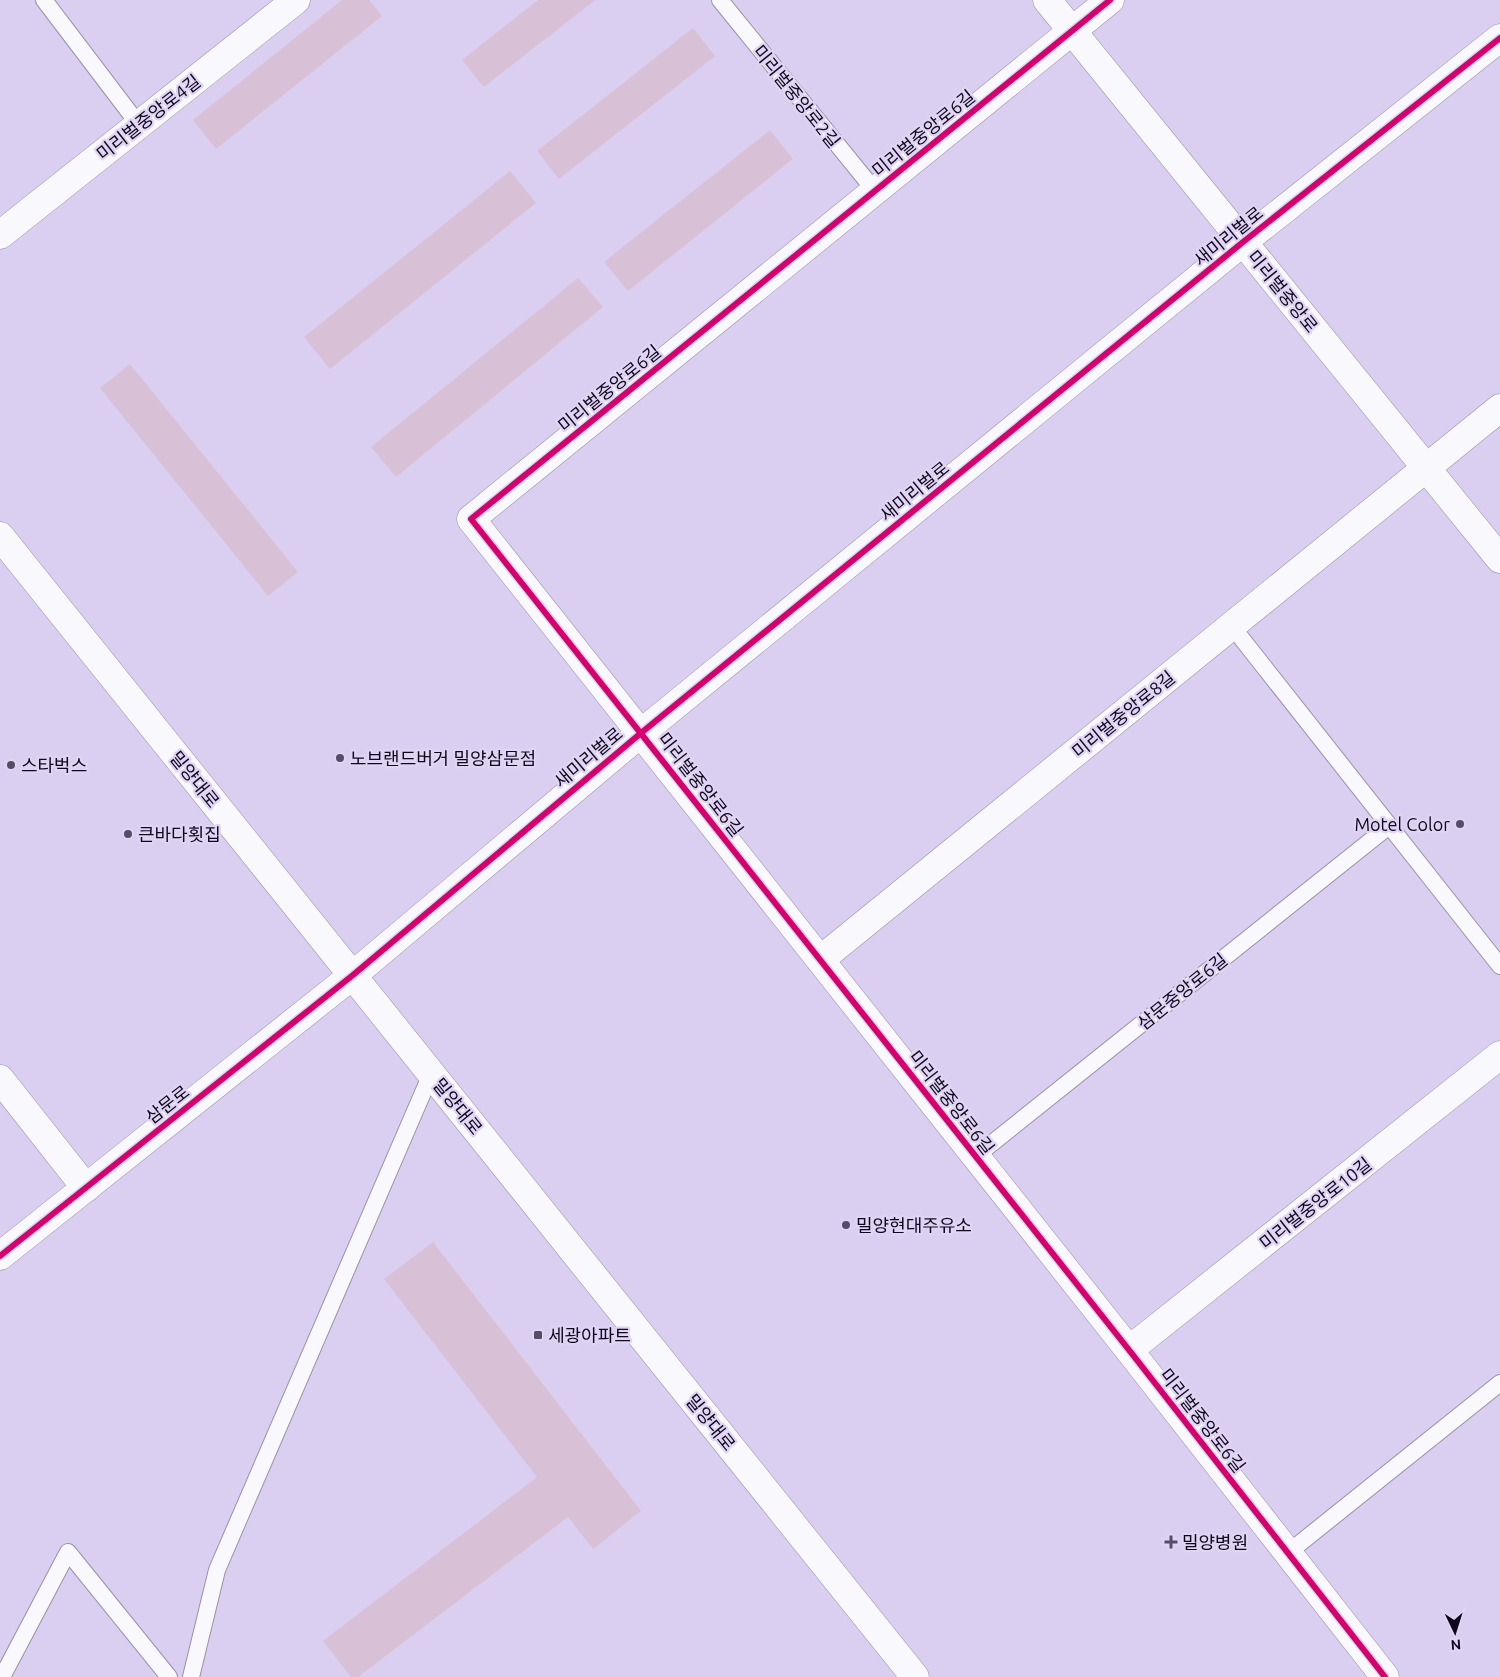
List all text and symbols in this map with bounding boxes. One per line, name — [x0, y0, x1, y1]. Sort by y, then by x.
street label: 미리벌중앙로2길 — [750, 41, 844, 151]
street label: 미리벌중앙로4길 — [92, 70, 204, 164]
street label: 미리벌중앙로6길 — [868, 86, 978, 180]
street label: 새미리벌로 — [1190, 202, 1266, 270]
street label: 미리벌중앙로 — [1244, 246, 1322, 336]
street label: 미리벌중앙로6길 — [554, 341, 664, 435]
street label: 새미리벌로 — [876, 457, 952, 525]
street label: 미리벌중앙로8길 — [1068, 667, 1178, 761]
street label: 새미리벌로 — [550, 723, 626, 791]
street label: 미리벌중앙로6길 — [654, 728, 748, 840]
street label: 밀양대로 — [166, 747, 224, 811]
place label: 노브랜드버거 밀양삼문점 — [350, 748, 536, 768]
marker: 노브랜드버거 밀양삼문점 — [334, 752, 346, 764]
place label: 스타벅스 — [21, 755, 87, 775]
marker: 스타벅스 — [5, 759, 17, 771]
place label: Motel Color — [1354, 814, 1450, 834]
marker: Motel Color — [1454, 818, 1466, 830]
place label: 큰바다횟집 — [138, 824, 221, 844]
marker: 큰바다횟집 — [122, 828, 134, 840]
street label: 삼문중앙로6길 — [1133, 949, 1231, 1033]
street label: 미리벌중앙로6길 — [905, 1046, 999, 1158]
street label: 밀양대로 — [429, 1074, 487, 1138]
street label: 삼문로 — [141, 1081, 193, 1127]
street label: 미리벌중앙로10길 — [1255, 1153, 1375, 1253]
place label: 밀양현대주유소 — [856, 1215, 972, 1235]
marker: 밀양현대주유소 — [840, 1219, 852, 1231]
place label: 세광아파트 — [548, 1325, 631, 1345]
marker: 세광아파트 — [532, 1329, 544, 1341]
street label: 미리벌중앙로6길 — [1156, 1364, 1250, 1476]
street label: 밀양대로 — [682, 1390, 740, 1454]
place label: 밀양병원 — [1182, 1532, 1248, 1552]
marker: 밀양병원 — [1164, 1535, 1178, 1549]
north arrow — [1430, 1607, 1480, 1657]
text: N — [1450, 1637, 1462, 1653]

